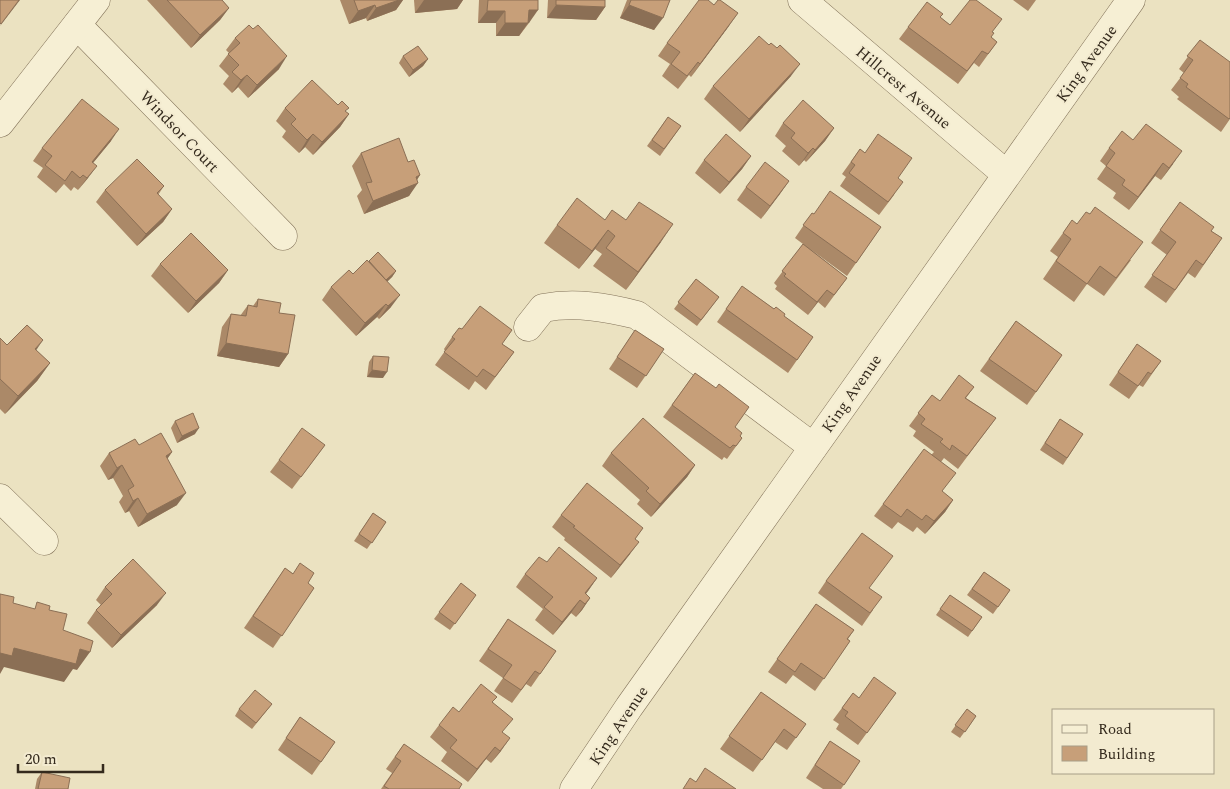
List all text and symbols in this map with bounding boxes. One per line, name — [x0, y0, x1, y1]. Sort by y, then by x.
street label: King Avenue — [1050, 20, 1123, 108]
street label: Hillcrest Avenue — [850, 41, 956, 135]
street label: Windsor Court — [134, 85, 225, 178]
street label: King Avenue — [816, 349, 888, 438]
street label: King Avenue — [583, 681, 654, 770]
legend — [1052, 709, 1215, 774]
text: Road — [1098, 718, 1132, 741]
scale bar — [18, 742, 102, 774]
text: Building — [1098, 743, 1155, 766]
text: 20 m — [25, 748, 57, 771]

